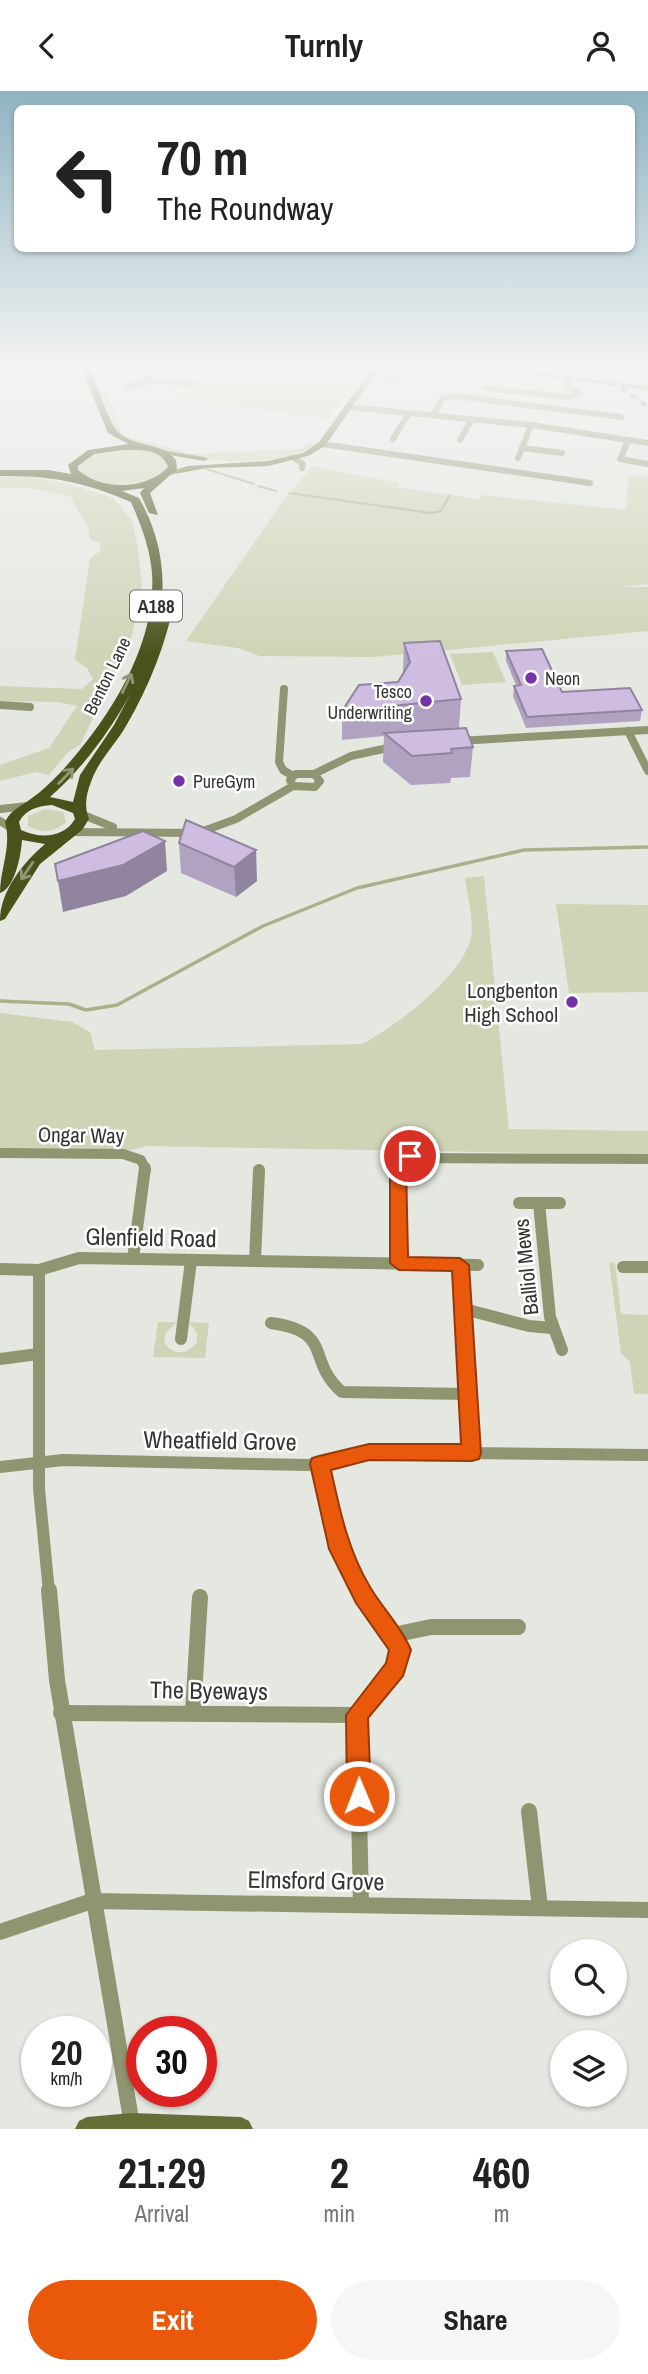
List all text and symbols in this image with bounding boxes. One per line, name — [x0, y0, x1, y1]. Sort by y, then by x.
text: Turnly — [285, 24, 363, 67]
icon: back — [28, 27, 66, 65]
icon: person — [582, 27, 620, 65]
text: 70 m — [157, 124, 249, 190]
icon: left — [42, 133, 133, 224]
text: The Roundway — [157, 187, 333, 230]
road number: A188 — [130, 591, 182, 621]
street label: Benton Lane — [77, 633, 137, 719]
place label: Neon — [545, 666, 580, 691]
marker: Neon — [523, 670, 539, 686]
one-way arrow — [121, 673, 135, 694]
place label: Tesco Underwriting — [328, 679, 413, 725]
marker: Tesco Underwriting — [418, 693, 434, 709]
one-way arrow — [58, 767, 75, 784]
place label: PureGym — [193, 769, 255, 794]
marker: PureGym — [171, 773, 187, 789]
one-way arrow — [20, 861, 35, 880]
place label: Longbenton High School — [464, 976, 558, 1029]
marker: Longbenton High School — [564, 994, 580, 1010]
street label: Ongar Way — [38, 1120, 125, 1150]
pin — [380, 1126, 440, 1186]
icon: arrive — [391, 1137, 429, 1175]
street label: Balliol Mews — [507, 1217, 545, 1317]
street label: Glenfield Road — [85, 1220, 217, 1254]
street label: Wheatfield Grove — [143, 1423, 297, 1457]
street label: The Byeways — [150, 1673, 268, 1707]
position arrow — [322, 1759, 396, 1833]
street label: Elmsford Grove — [247, 1863, 385, 1897]
map controls — [550, 1939, 627, 2107]
button: search — [550, 1939, 627, 2016]
speed limit sign: 30 — [126, 2016, 217, 2107]
text: 20 — [51, 2029, 82, 2076]
button: layers — [550, 2030, 627, 2107]
text: km/h — [51, 2066, 83, 2091]
text: 21:29 — [118, 2145, 206, 2201]
text: 2 — [330, 2145, 349, 2201]
text: 460 — [473, 2145, 530, 2201]
text: Arrival — [135, 2198, 189, 2229]
text: min — [324, 2198, 355, 2229]
text: m — [494, 2198, 509, 2229]
button: Exit — [28, 2280, 317, 2360]
button: Share — [331, 2280, 620, 2360]

